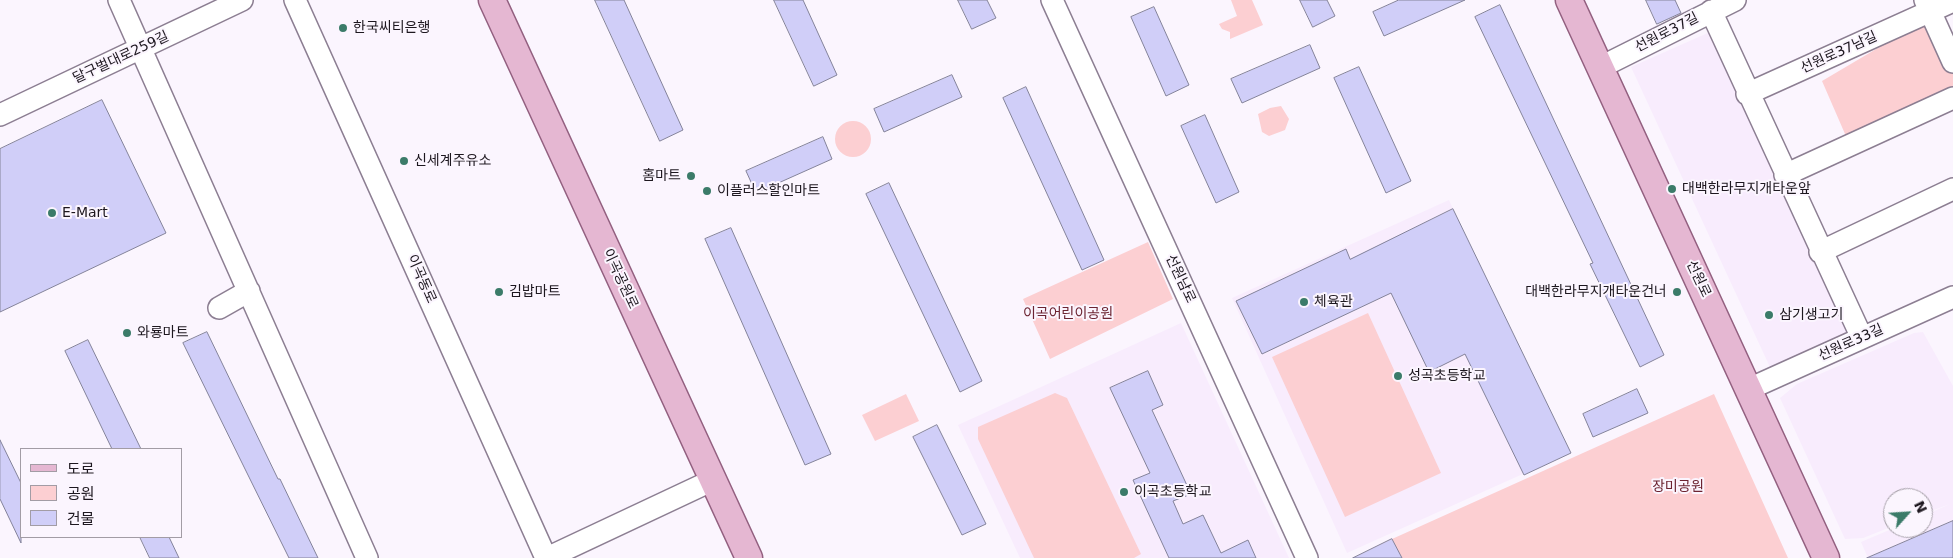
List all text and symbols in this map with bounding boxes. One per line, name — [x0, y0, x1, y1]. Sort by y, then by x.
street label: 선원로37길 — [1632, 10, 1702, 56]
place label: 한국씨티은행 — [353, 20, 430, 36]
marker: 한국씨티은행 — [337, 22, 349, 34]
street label: 달구벌대로259길 — [70, 28, 172, 88]
street label: 선원로37남길 — [1798, 29, 1880, 77]
place label: 신세계주유소 — [414, 153, 491, 169]
marker: 신세계주유소 — [398, 155, 410, 167]
place label: 홈마트 — [642, 168, 681, 184]
marker: 홈마트 — [685, 170, 697, 182]
place label: 대백한라무지개타운앞 — [1682, 181, 1811, 197]
place label: 이플러스할인마트 — [717, 183, 820, 199]
marker: 대백한라무지개타운앞 — [1666, 183, 1678, 195]
marker: 이플러스할인마트 — [701, 185, 713, 197]
place label: E-Mart — [62, 205, 108, 221]
marker: E-Mart — [46, 207, 58, 219]
street label: 이곡공원로 — [599, 246, 641, 312]
street label: 이곡동로 — [403, 252, 439, 306]
street label: 선원남로 — [1162, 252, 1198, 306]
street label: 선원로 — [1682, 258, 1714, 300]
place label: 김밥마트 — [509, 284, 561, 300]
place label: 대백한라무지개타운건너 — [1525, 284, 1667, 300]
marker: 김밥마트 — [493, 286, 505, 298]
marker: 대백한라무지개타운건너 — [1671, 286, 1683, 298]
place label: 체육관 — [1314, 294, 1353, 310]
marker: 체육관 — [1298, 296, 1310, 308]
park label: 이곡어린이공원 — [1023, 306, 1113, 322]
place label: 삼기생고기 — [1779, 307, 1843, 323]
marker: 삼기생고기 — [1763, 309, 1775, 321]
street label: 선원로33길 — [1816, 321, 1886, 365]
place label: 와룡마트 — [137, 325, 189, 341]
marker: 와룡마트 — [121, 327, 133, 339]
place label: 성곡초등학교 — [1408, 368, 1485, 384]
marker: 성곡초등학교 — [1392, 370, 1404, 382]
legend — [20, 448, 182, 538]
text: 도로 — [67, 460, 95, 478]
park label: 장미공원 — [1652, 479, 1704, 495]
place label: 이곡초등학교 — [1134, 484, 1211, 500]
text: 공원 — [67, 485, 95, 503]
marker: 이곡초등학교 — [1118, 486, 1130, 498]
north arrow — [1883, 488, 1933, 538]
text: N — [1911, 498, 1930, 516]
text: 건물 — [67, 510, 95, 528]

